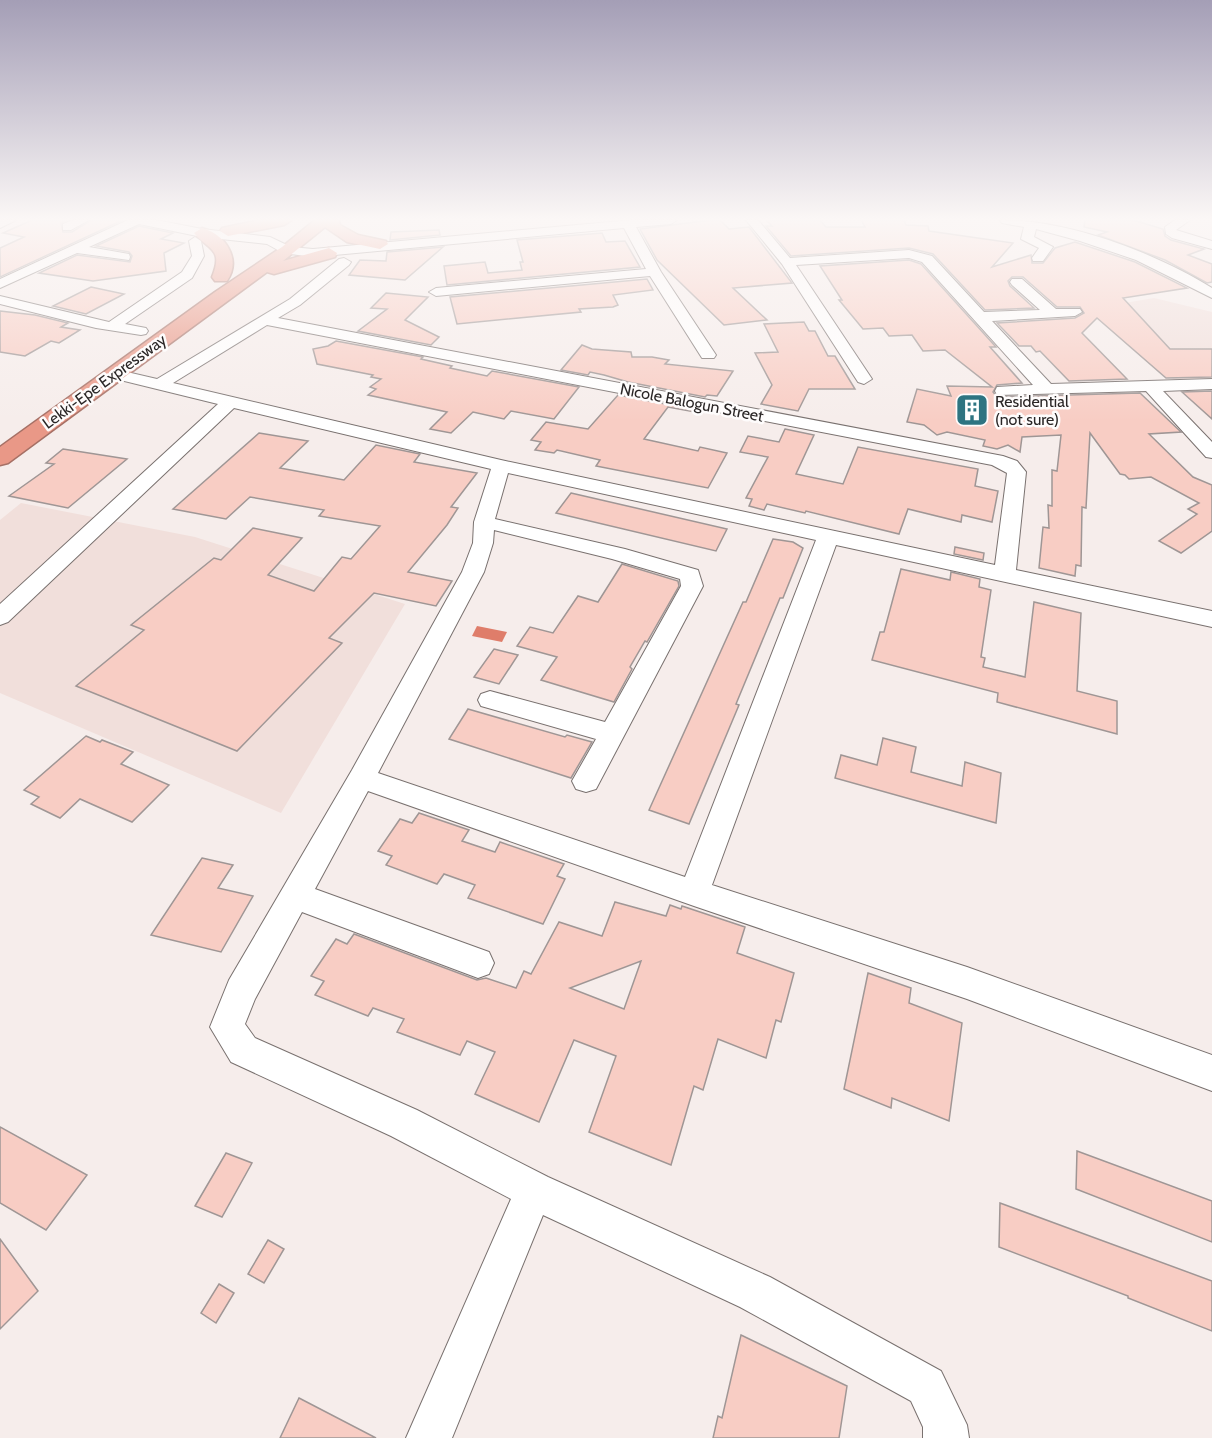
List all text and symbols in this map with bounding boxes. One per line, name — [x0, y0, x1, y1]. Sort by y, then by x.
street label: Lekki-Epe Expressway — [39, 330, 170, 433]
street label: Nicole Balogun Street — [619, 379, 766, 426]
building icon: Residential (not sure) — [954, 392, 990, 428]
place label: Residential (not sure) — [995, 392, 1069, 429]

